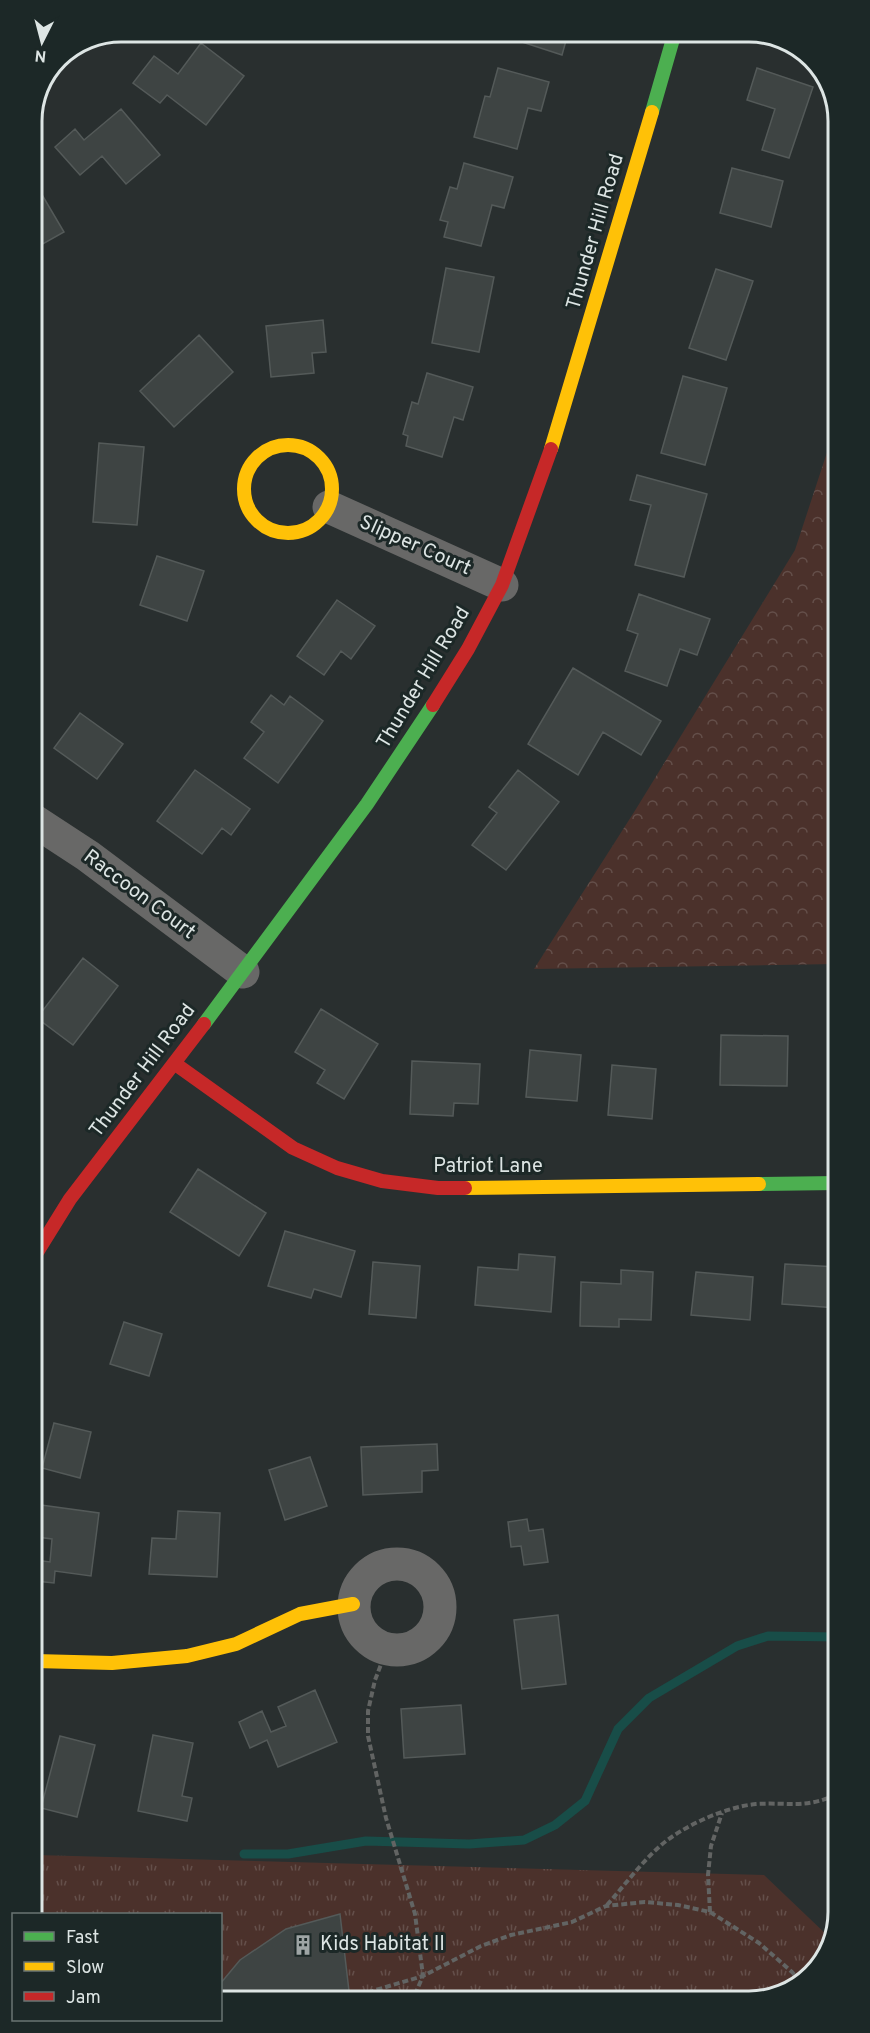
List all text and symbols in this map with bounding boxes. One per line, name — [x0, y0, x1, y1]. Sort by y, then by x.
north arrow — [12, 12, 72, 72]
text: N — [34, 44, 47, 65]
street label: Thunder Hill Road — [561, 151, 631, 313]
street label: Slipper Court — [355, 510, 475, 582]
street label: Thunder Hill Road — [371, 602, 477, 754]
street label: Raccoon Court — [78, 844, 200, 946]
street label: Thunder Hill Road — [84, 999, 202, 1143]
street label: Patriot Lane — [433, 1154, 543, 1180]
legend — [12, 1913, 222, 2021]
text: Fast — [66, 1927, 99, 1950]
place label: Kids Habitat II — [320, 1932, 445, 1958]
building icon: Kids Habitat II — [291, 1933, 315, 1957]
text: Slow — [66, 1957, 104, 1980]
text: Jam — [66, 1987, 101, 2010]

